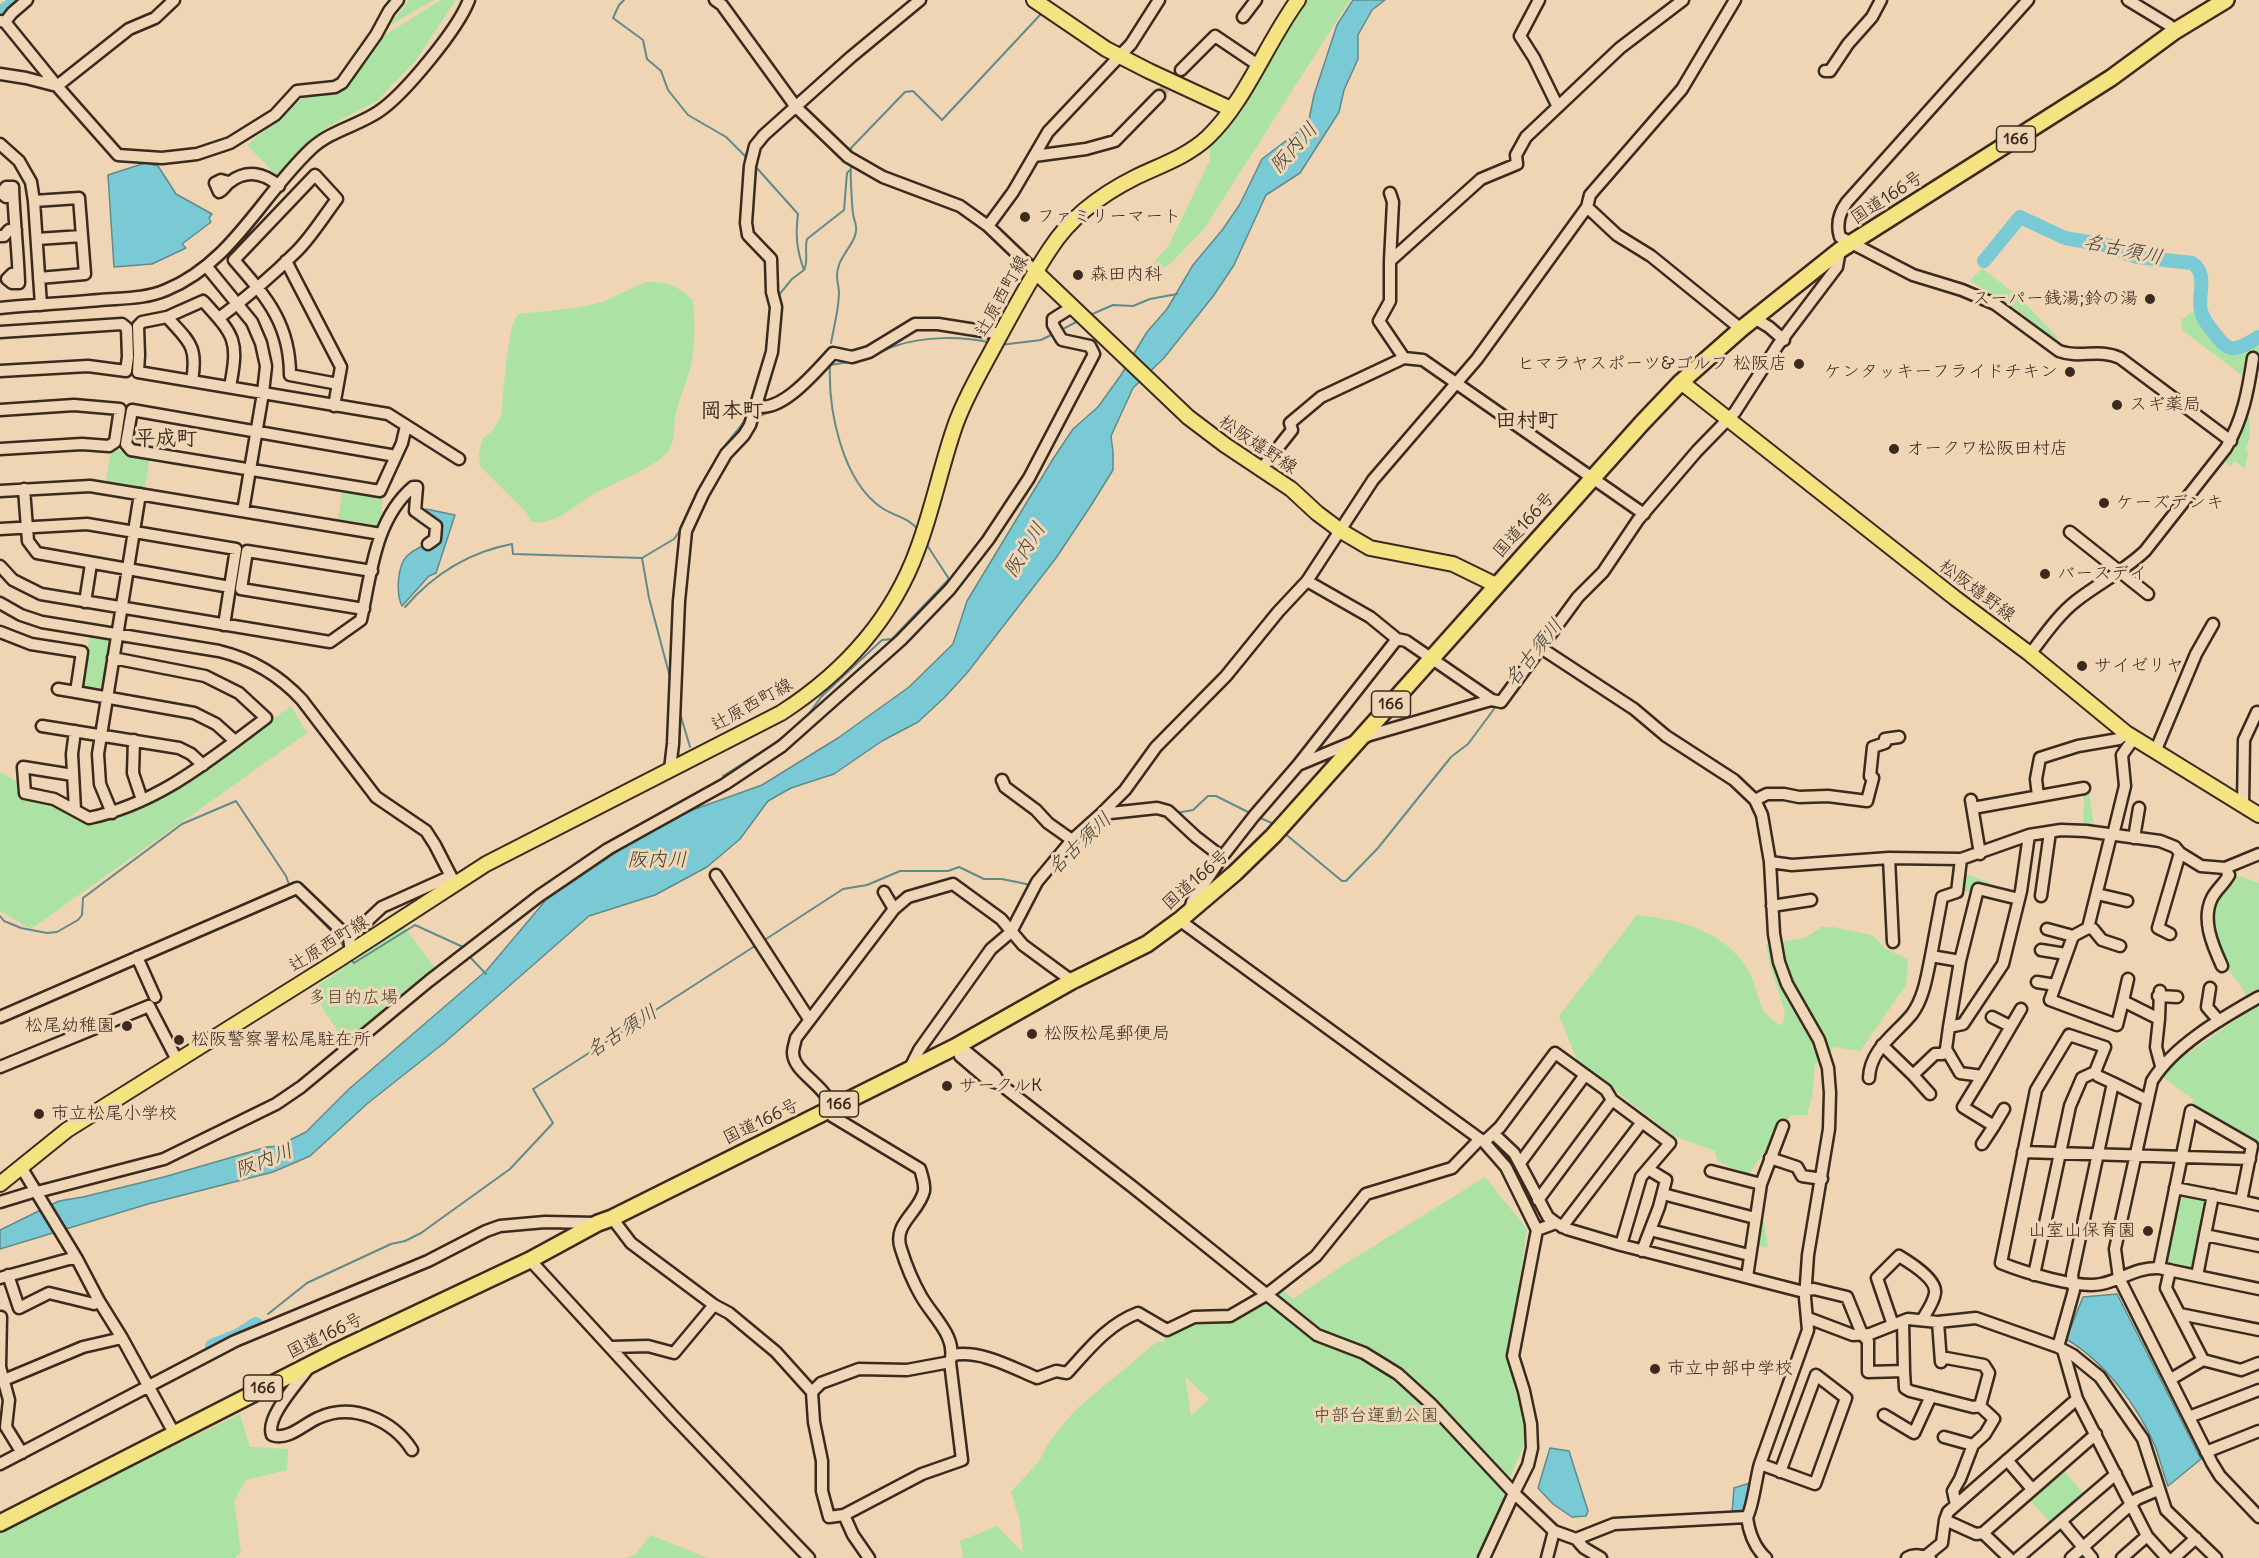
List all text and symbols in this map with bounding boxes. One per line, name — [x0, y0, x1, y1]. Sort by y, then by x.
water label: 阪内川 — [1265, 118, 1323, 178]
road number: 166 — [1996, 126, 2036, 152]
street label: 国道166号 — [1847, 167, 1927, 229]
place label: ファミリーマート — [1037, 206, 1181, 228]
marker: ファミリーマート — [1018, 210, 1032, 224]
water label: 名古須川 — [2081, 230, 2165, 270]
street label: 辻原西町線 — [971, 251, 1033, 341]
place label: 森田内科 — [1090, 264, 1162, 286]
marker: 森田内科 — [1071, 268, 1085, 282]
place label: スーパー銭湯;鈴の湯 — [1972, 288, 2138, 310]
marker: スーパー銭湯;鈴の湯 — [2143, 292, 2157, 306]
place label: ヒマラヤスポーツ&ゴルフ 松阪店 — [1517, 353, 1787, 375]
marker: ヒマラヤスポーツ&ゴルフ 松阪店 — [1792, 357, 1806, 371]
place label: ケンタッキーフライドチキン — [1824, 361, 2058, 383]
marker: ケンタッキーフライドチキン — [2063, 365, 2077, 379]
place label: スギ薬局 — [2129, 394, 2201, 416]
district label: 岡本町 — [701, 398, 763, 424]
marker: スギ薬局 — [2110, 398, 2124, 412]
district label: 田村町 — [1496, 408, 1558, 434]
street label: 松阪嬉野線 — [1215, 411, 1301, 479]
district label: 平成町 — [135, 426, 197, 452]
place label: オークワ松阪田村店 — [1906, 438, 2068, 460]
marker: オークワ松阪田村店 — [1887, 442, 1901, 456]
street label: 国道166号 — [1489, 487, 1559, 563]
place label: ケーズデンキ — [2116, 492, 2224, 514]
marker: ケーズデンキ — [2097, 496, 2111, 510]
water label: 阪内川 — [999, 518, 1051, 582]
street label: 松阪嬉野線 — [1935, 555, 2019, 627]
place label: バースデイ — [2057, 563, 2147, 585]
marker: バースデイ — [2038, 567, 2052, 581]
water label: 名古須川 — [1500, 614, 1568, 692]
place label: サイゼリヤ — [2094, 655, 2184, 677]
marker: サイゼリヤ — [2075, 659, 2089, 673]
street label: 辻原西町線 — [707, 674, 797, 736]
road number: 166 — [1372, 691, 1410, 717]
water label: 名古須川 — [1043, 808, 1117, 880]
street label: 国道166号 — [1158, 845, 1234, 915]
water label: 阪内川 — [627, 848, 687, 872]
street label: 辻原西町線 — [285, 911, 373, 977]
park label: 多目的広場 — [308, 987, 398, 1009]
water label: 名古須川 — [582, 1000, 662, 1064]
place label: 松尾幼稚園 — [25, 1015, 115, 1037]
marker: 松尾幼稚園 — [120, 1019, 134, 1033]
place label: 松阪松尾郵便局 — [1044, 1023, 1170, 1045]
marker: 松阪松尾郵便局 — [1025, 1027, 1039, 1041]
place label: 松阪警察署松尾駐在所 — [191, 1029, 371, 1051]
marker: 松阪警察署松尾駐在所 — [172, 1033, 186, 1047]
place label: サークルK — [959, 1075, 1042, 1097]
marker: サークルK — [940, 1079, 954, 1093]
road number: 166 — [820, 1091, 858, 1117]
street label: 国道166号 — [719, 1094, 803, 1150]
place label: 市立松尾小学校 — [51, 1103, 177, 1125]
marker: 市立松尾小学校 — [32, 1107, 46, 1121]
water label: 阪内川 — [232, 1139, 296, 1183]
place label: 山室山保育園 — [2028, 1220, 2136, 1242]
marker: 山室山保育園 — [2141, 1224, 2155, 1238]
street label: 国道166号 — [283, 1308, 367, 1364]
place label: 市立中部中学校 — [1667, 1358, 1793, 1380]
marker: 市立中部中学校 — [1648, 1362, 1662, 1376]
road number: 166 — [244, 1375, 282, 1401]
park label: 中部台運動公園 — [1313, 1405, 1439, 1427]

